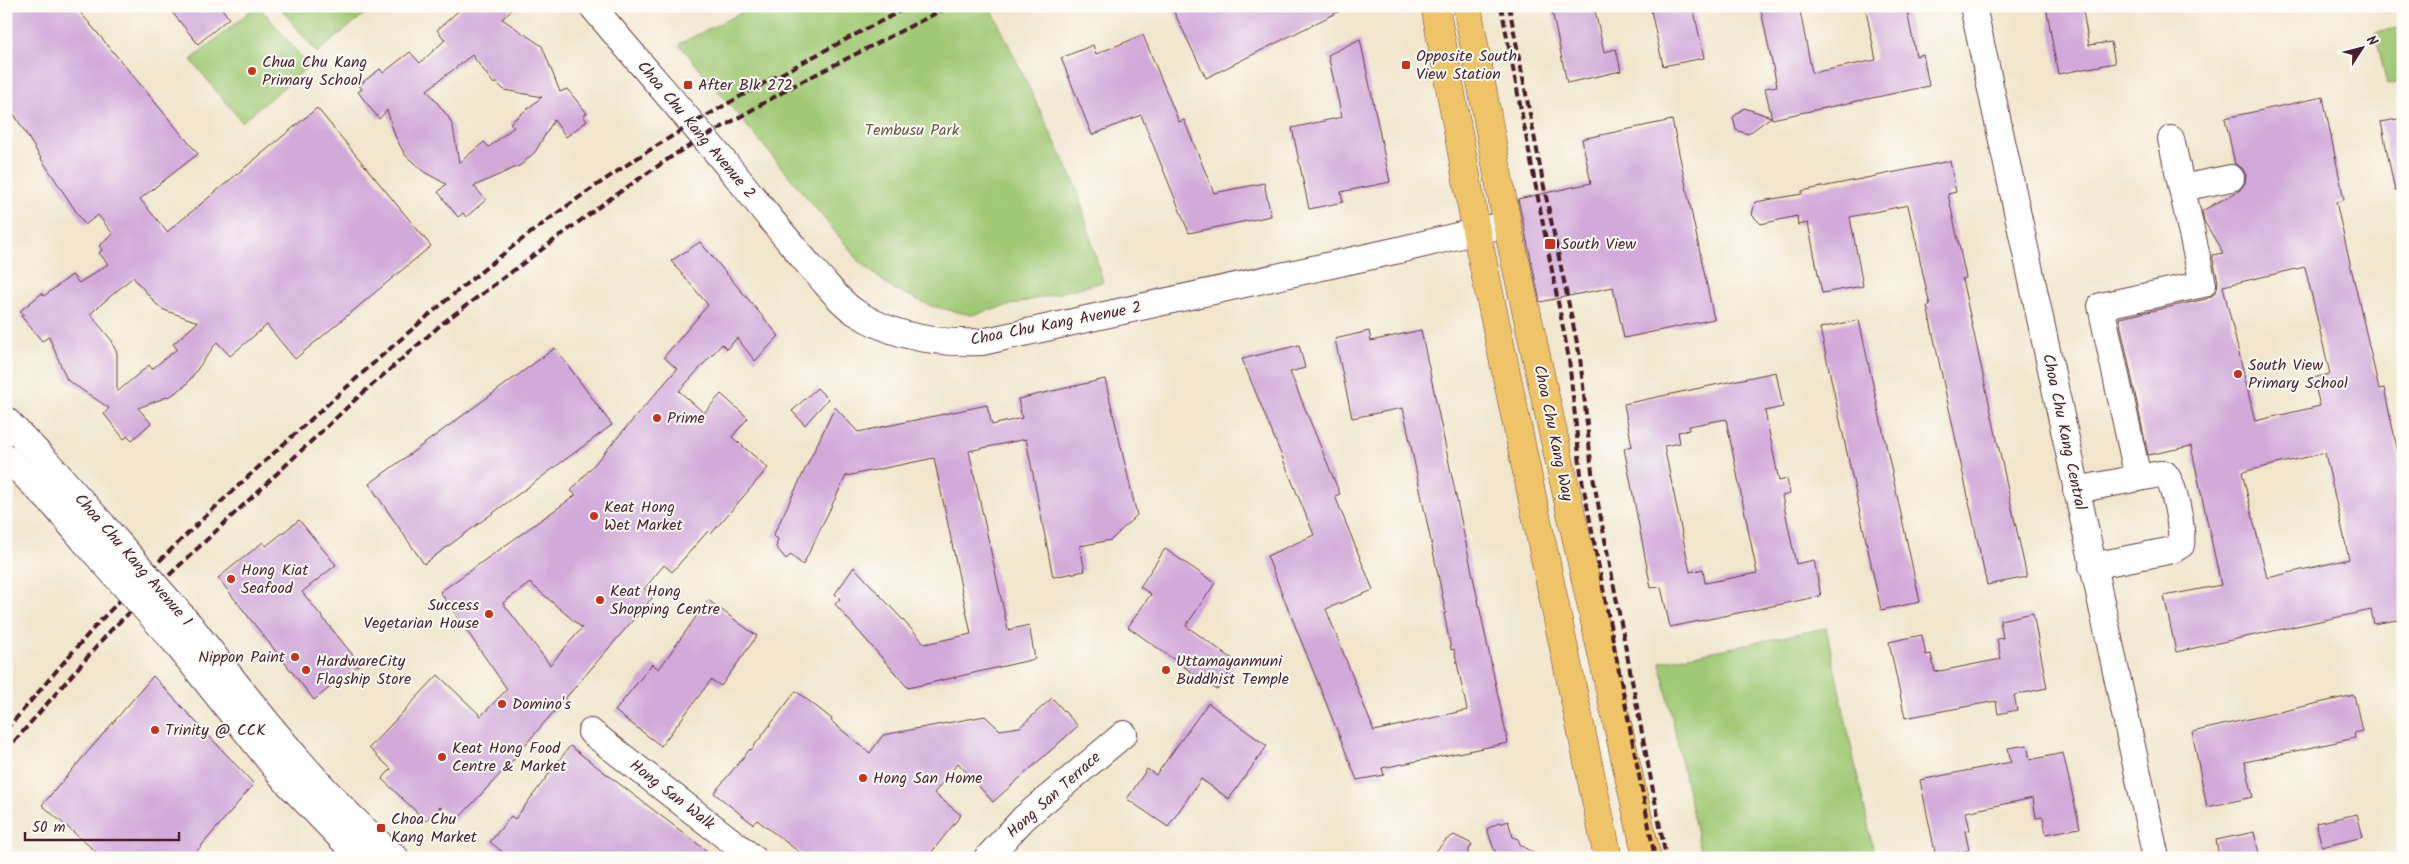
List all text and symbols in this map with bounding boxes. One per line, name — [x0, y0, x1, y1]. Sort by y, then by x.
north arrow — [2336, 22, 2386, 72]
text: N — [2360, 31, 2383, 51]
place label: Opposite South View Station — [1416, 44, 1517, 87]
place label: Chua Chu Kang Primary School — [262, 50, 367, 93]
street label: Choa Chu Kang Avenue 2 — [631, 55, 761, 205]
marker: Opposite South View Station — [1400, 59, 1412, 71]
marker: Chua Chu Kang Primary School — [246, 65, 258, 77]
place label: After Blk 272 — [698, 73, 793, 98]
marker: After Blk 272 — [682, 79, 694, 91]
park label: Tembusu Park — [865, 118, 960, 143]
place label: South View — [1561, 232, 1636, 257]
marker: South View — [1543, 237, 1557, 251]
street label: Choa Chu Kang Avenue 2 — [968, 295, 1144, 353]
street label: Choa Chu Kang Central — [2035, 351, 2093, 513]
place label: South View Primary School — [2248, 353, 2348, 396]
street label: Choa Chu Kang Way — [1526, 363, 1580, 504]
marker: South View Primary School — [2232, 368, 2244, 380]
place label: Prime — [667, 406, 705, 431]
marker: Prime — [651, 412, 663, 424]
street label: Choa Chu Kang Avenue 1 — [68, 488, 198, 632]
place label: Keat Hong Wet Market — [604, 495, 683, 538]
marker: Keat Hong Wet Market — [588, 510, 600, 522]
place label: Hong Kiat Seafood — [241, 558, 309, 601]
marker: Hong Kiat Seafood — [225, 573, 237, 585]
place label: Keat Hong Shopping Centre — [610, 579, 720, 622]
place label: Success Vegetarian House — [364, 593, 479, 636]
marker: Keat Hong Shopping Centre — [594, 594, 606, 606]
marker: Success Vegetarian House — [483, 608, 495, 620]
place label: Nippon Paint — [198, 645, 286, 670]
place label: HardwareCity Flagship Store — [316, 649, 411, 692]
place label: Uttamayanmuni Buddhist Temple — [1176, 649, 1289, 692]
marker: Nippon Paint — [289, 651, 301, 663]
marker: HardwareCity Flagship Store — [300, 664, 312, 676]
marker: Uttamayanmuni Buddhist Temple — [1160, 664, 1172, 676]
place label: Domino's — [512, 692, 571, 717]
marker: Domino's — [496, 698, 508, 710]
place label: Trinity @ CCK — [165, 718, 266, 743]
marker: Trinity @ CCK — [149, 724, 161, 736]
place label: Keat Hong Food Centre & Market — [452, 736, 567, 779]
street label: Hong San Terrace — [1001, 746, 1107, 844]
marker: Keat Hong Food Centre & Market — [436, 751, 448, 763]
street label: Hong San Walk — [624, 753, 721, 837]
place label: Hong San Home — [873, 766, 982, 791]
marker: Hong San Home — [857, 772, 869, 784]
place label: Choa Chu Kang Market — [391, 807, 478, 850]
scale bar — [25, 809, 179, 841]
text: 50 m — [32, 816, 66, 840]
marker: Choa Chu Kang Market — [375, 822, 387, 834]

